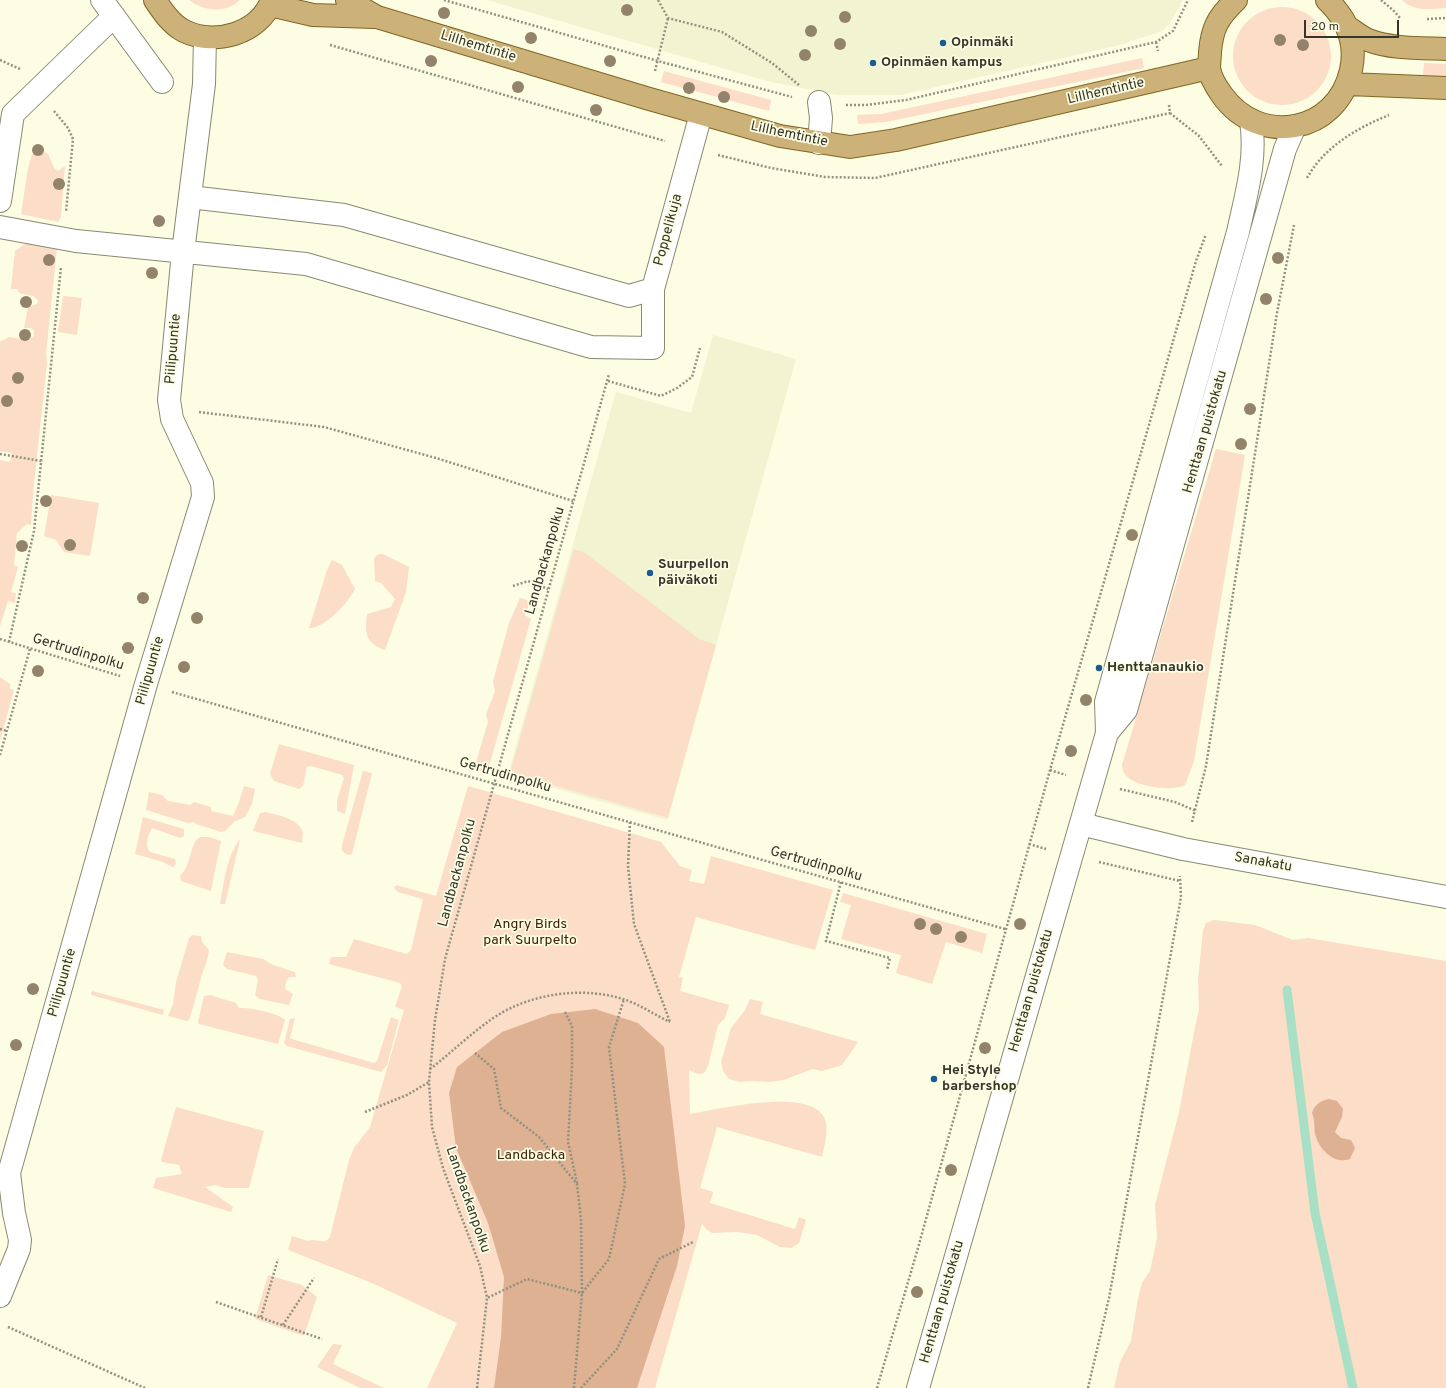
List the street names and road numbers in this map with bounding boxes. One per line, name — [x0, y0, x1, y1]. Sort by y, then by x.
street label: Lillhemtintie — [438, 27, 518, 67]
street label: Lillhemtintie — [1066, 75, 1146, 109]
street label: Lillhemtintie — [749, 119, 829, 151]
street label: Poppelikuja — [651, 192, 687, 268]
street label: Piilipuuntie — [163, 313, 185, 385]
street label: Henttaan puistokatu — [1180, 368, 1232, 496]
street label: Landbackanpolku — [523, 505, 569, 617]
street label: Gertrudinpolku — [30, 631, 126, 675]
street label: Piilipuuntie — [133, 635, 169, 707]
street label: Gertrudinpolku — [457, 755, 553, 797]
street label: Landbackanpolku — [435, 817, 481, 929]
street label: Gertrudinpolku — [768, 844, 864, 886]
street label: Sanakatu — [1233, 850, 1293, 876]
street label: Henttaan puistokatu — [1006, 927, 1058, 1055]
street label: Piilipuuntie — [45, 947, 81, 1019]
street label: Landbackanpolku — [441, 1145, 493, 1255]
street label: Henttaan puistokatu — [917, 1238, 969, 1366]

